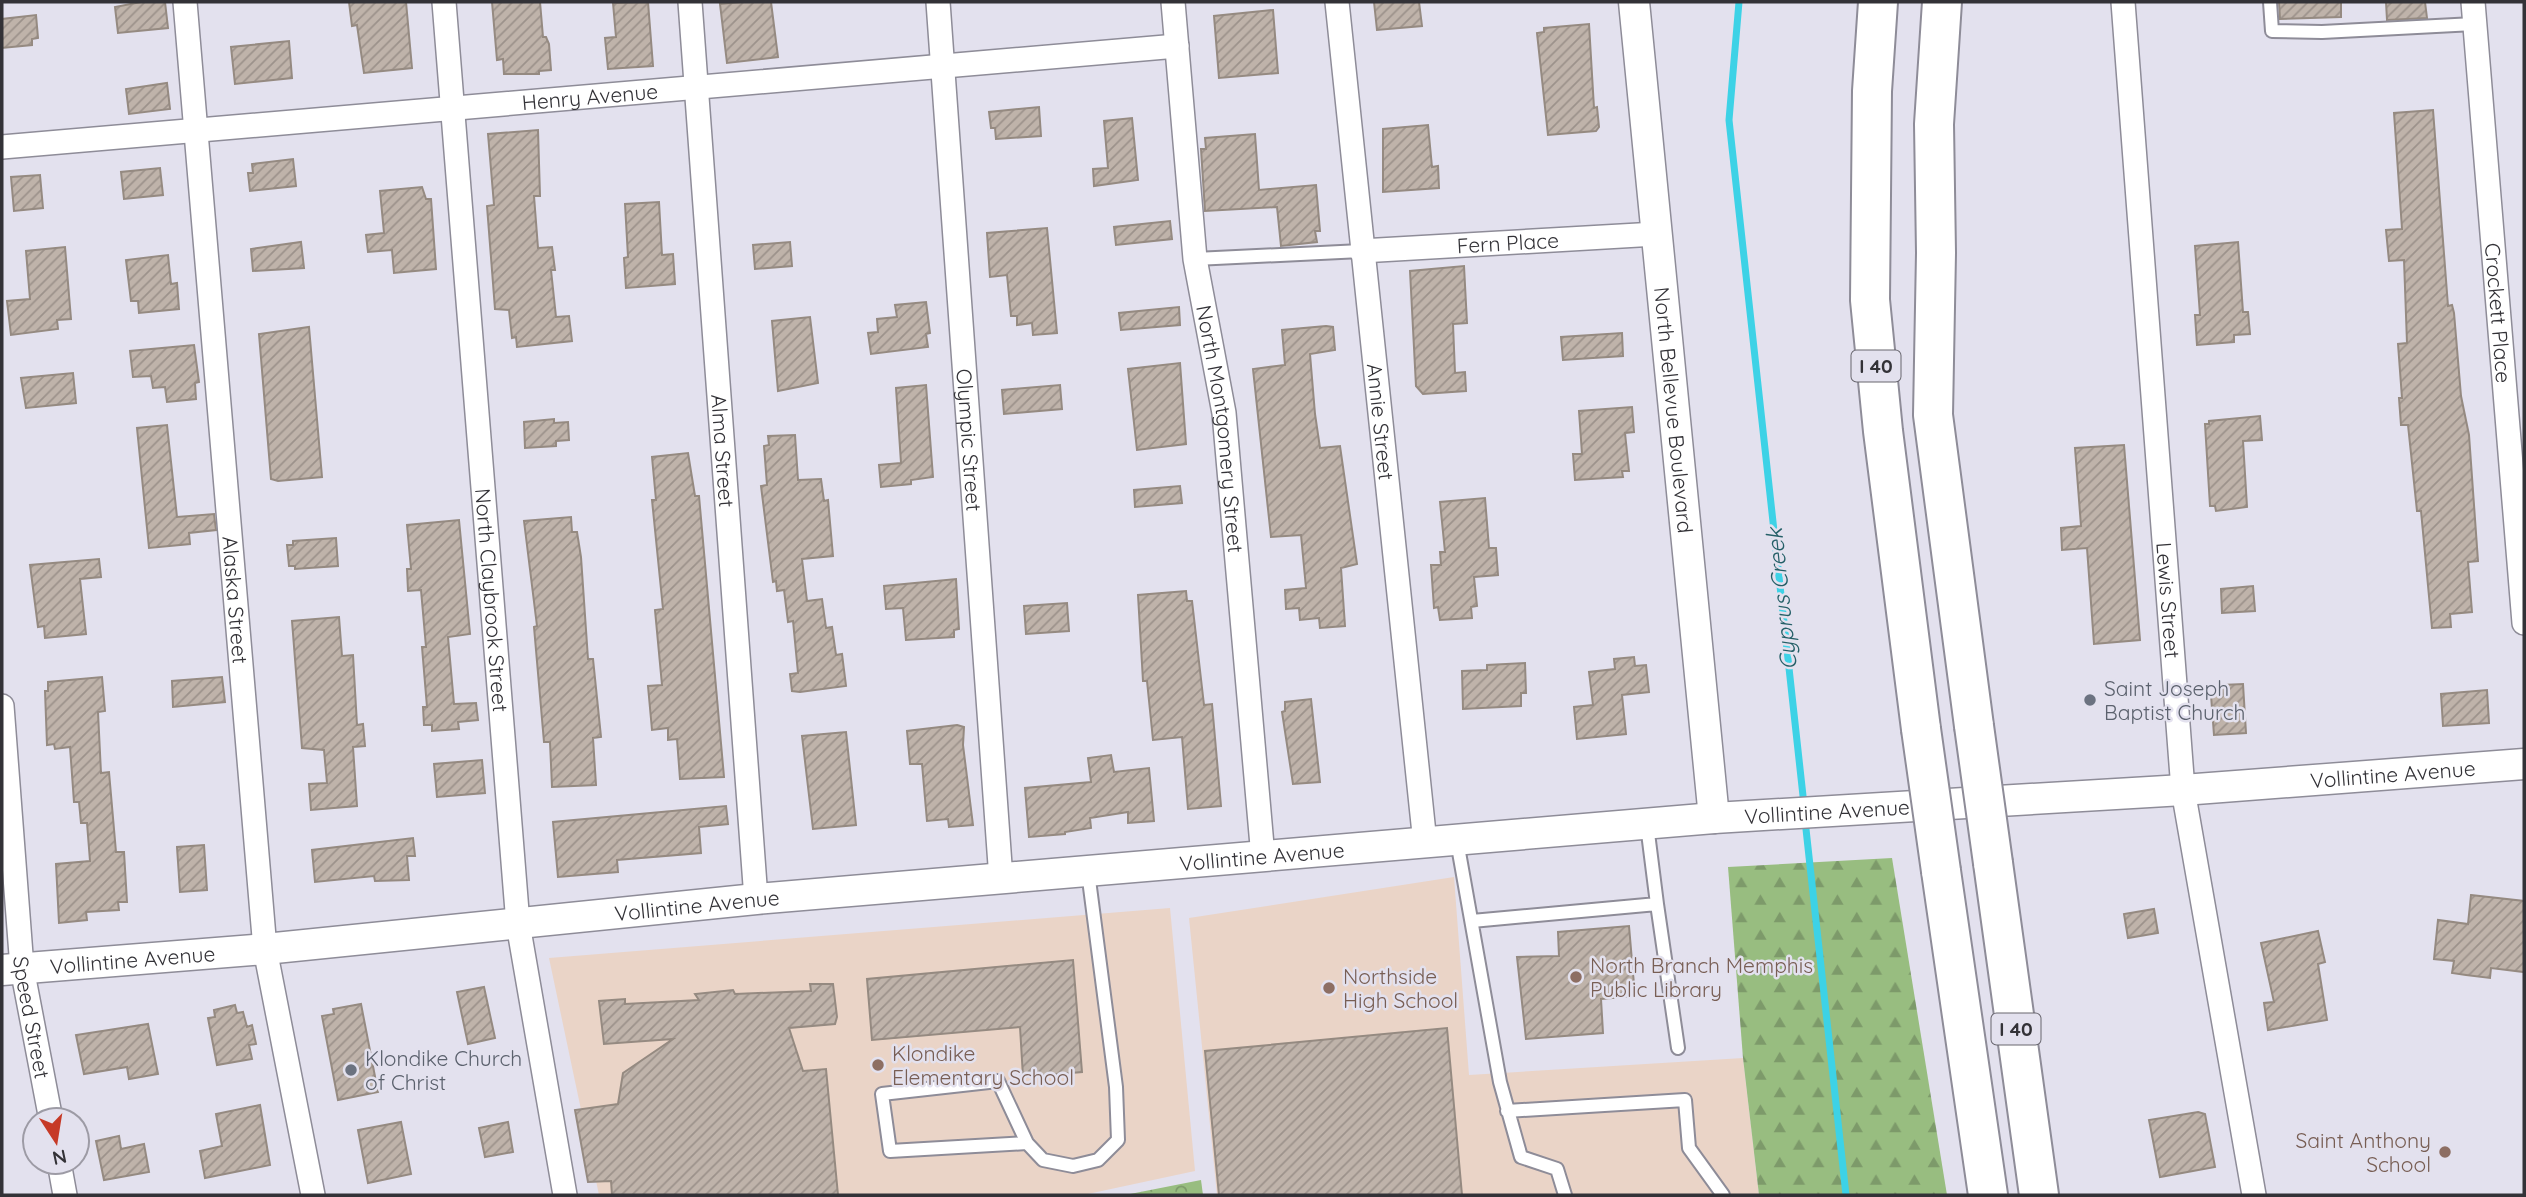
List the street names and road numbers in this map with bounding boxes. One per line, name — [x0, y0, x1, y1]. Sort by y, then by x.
street label: Henry Avenue — [521, 78, 659, 115]
street label: Fern Place — [1456, 227, 1560, 258]
street label: Crockett Place — [2480, 242, 2517, 384]
street label: North Bellevue Boulevard — [1649, 286, 1699, 534]
street label: North Montgomery Street — [1191, 303, 1249, 554]
road number: I 40 — [1852, 350, 1900, 382]
street label: Annie Street — [1362, 362, 1400, 481]
street label: Olympic Street — [951, 368, 988, 512]
street label: Alma Street — [706, 393, 740, 508]
street label: North Claybrook Street — [470, 487, 514, 713]
street label: Alaska Street — [217, 535, 254, 665]
street label: Lewis Street — [2151, 541, 2186, 659]
street label: Vollintine Avenue — [2309, 755, 2476, 793]
street label: Vollintine Avenue — [1744, 793, 1910, 829]
street label: Vollintine Avenue — [1178, 836, 1345, 876]
street label: Vollintine Avenue — [613, 884, 781, 926]
street label: Vollintine Avenue — [49, 940, 216, 979]
street label: Speed Street — [8, 955, 56, 1081]
road number: I 40 — [1992, 1014, 2040, 1044]

